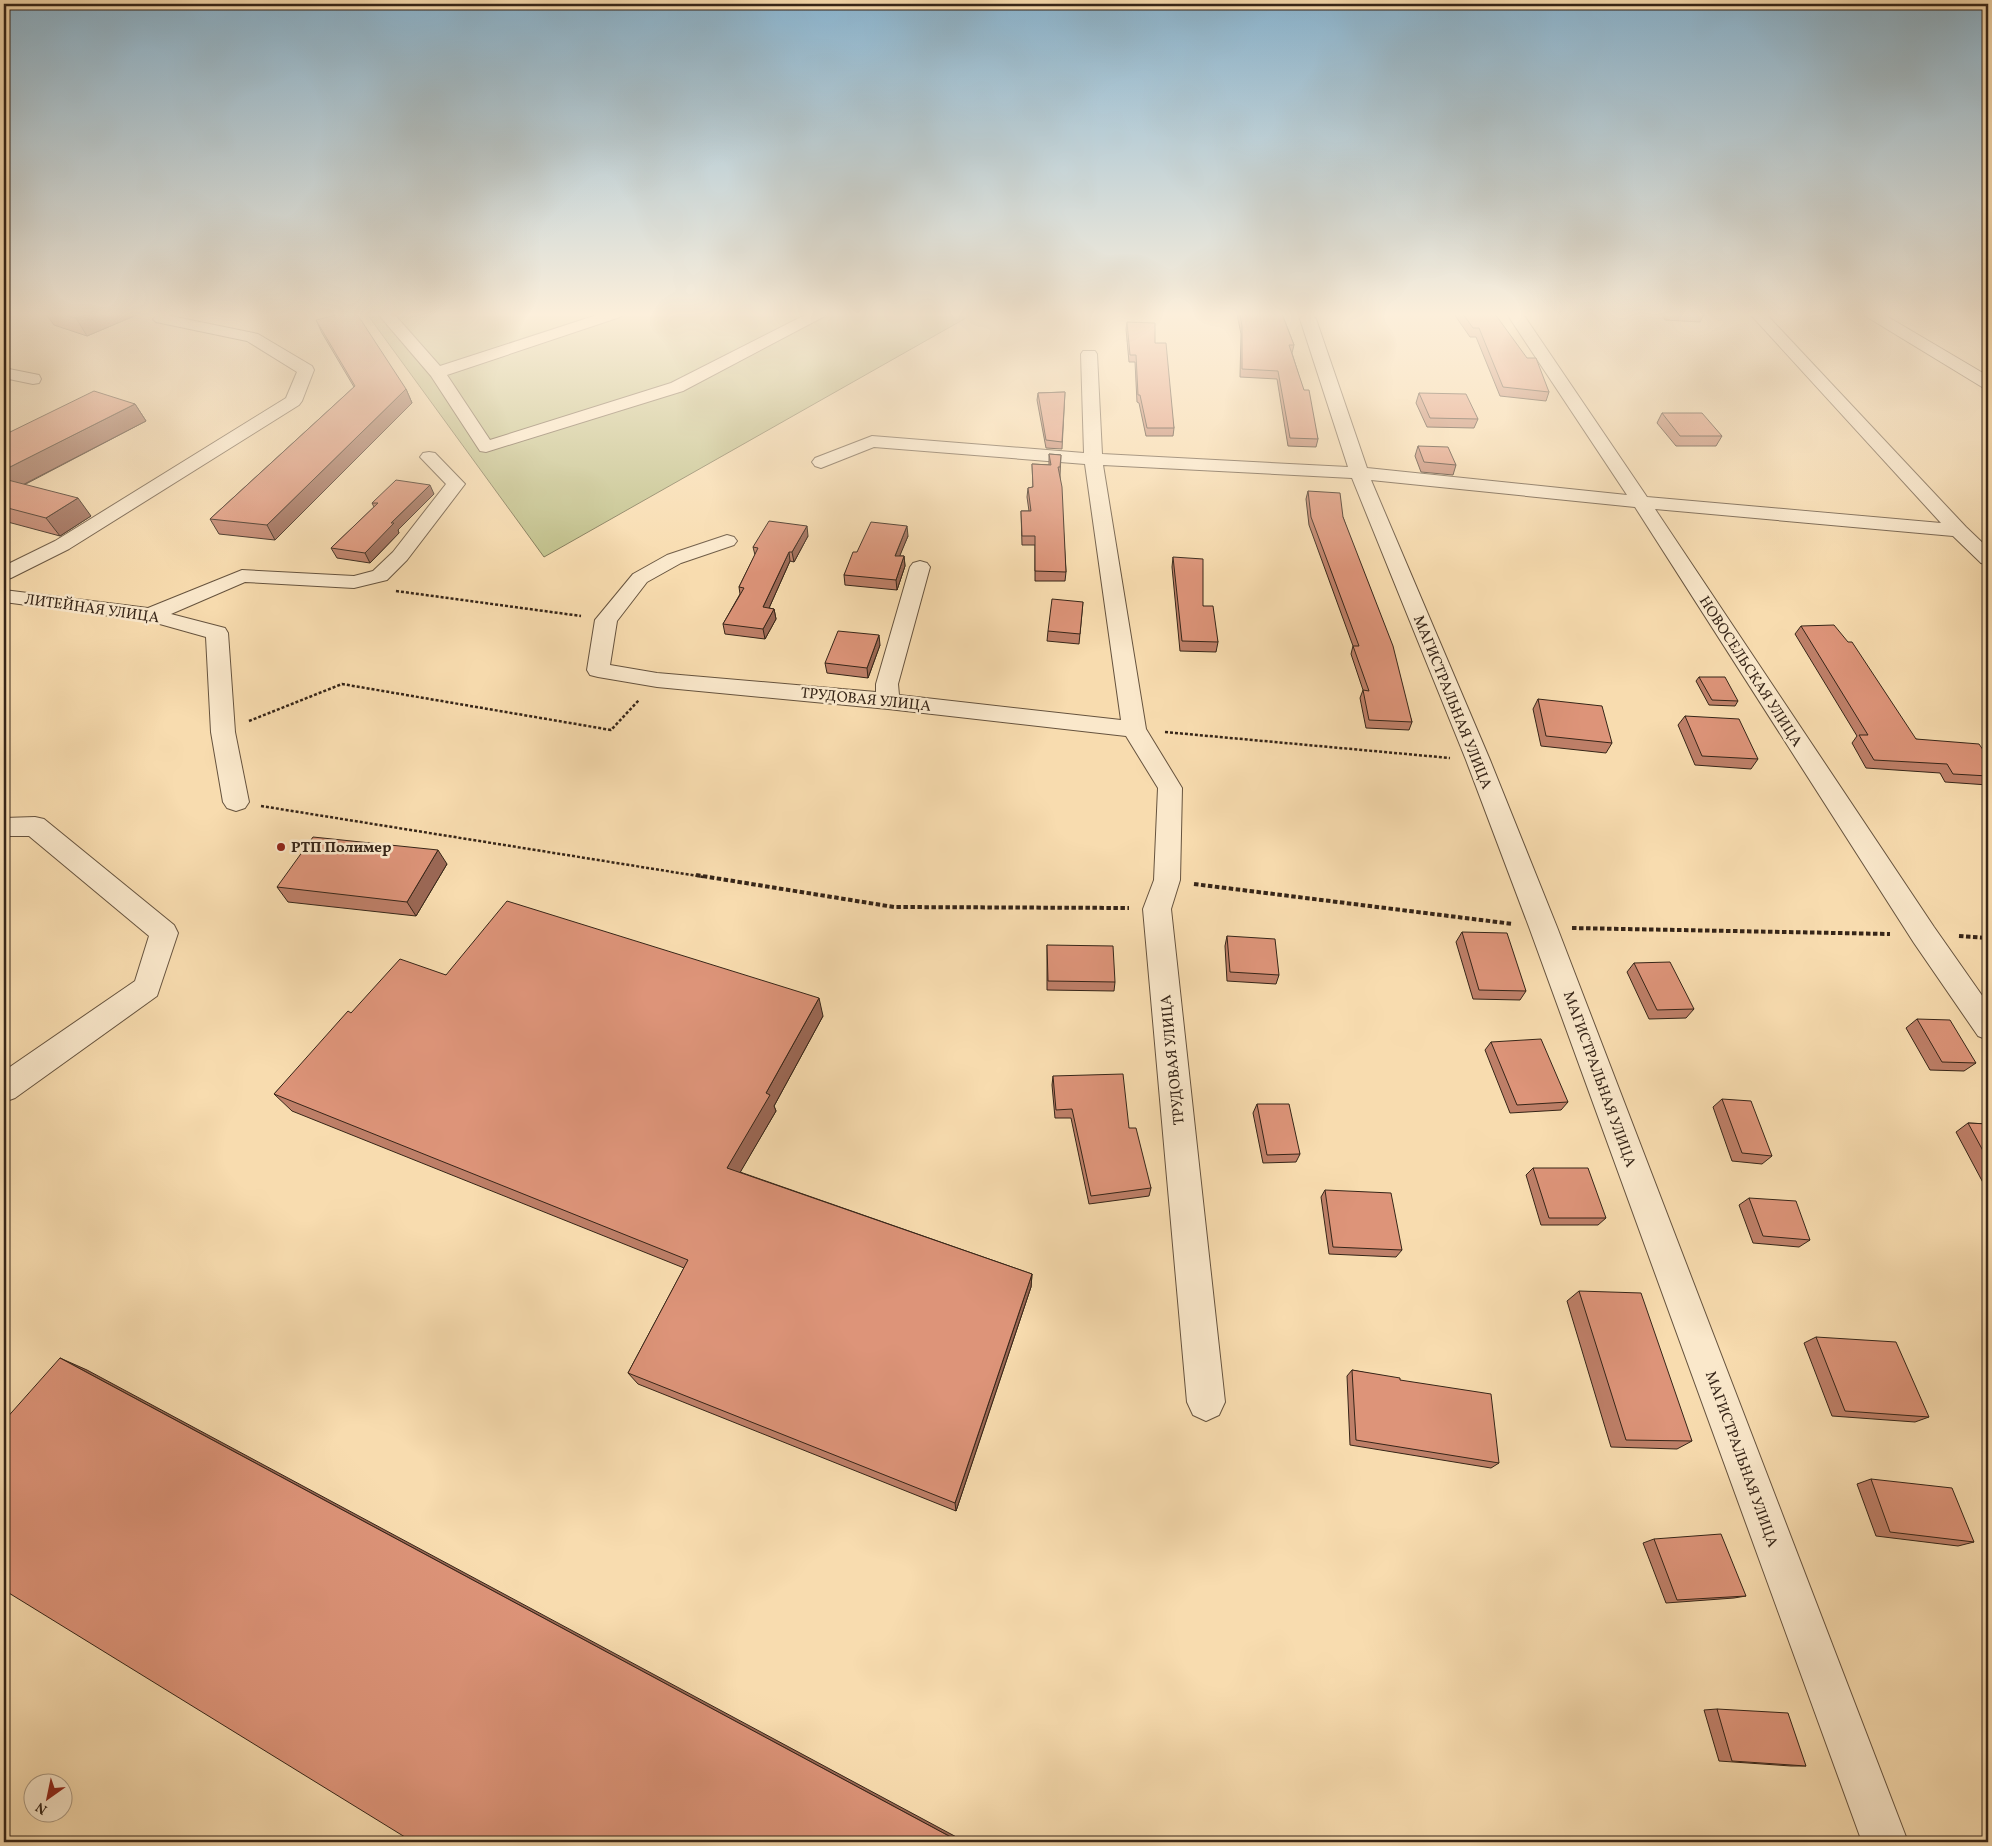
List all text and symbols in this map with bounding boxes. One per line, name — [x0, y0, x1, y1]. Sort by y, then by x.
street label: ЛИТЕЙНАЯ УЛИЦА — [23, 590, 161, 629]
street label: НОВОСЕЛЬСКАЯ УЛИЦА — [1693, 592, 1807, 752]
street label: МАГИСТРАЛЬНАЯ УЛИЦА — [1407, 612, 1496, 793]
street label: ТРУДОВАЯ УЛИЦА — [800, 683, 933, 718]
place label: РТП Полимер — [291, 838, 391, 859]
marker: РТП Полимер — [275, 841, 287, 853]
street label: МАГИСТРАЛЬНАЯ УЛИЦА — [1557, 989, 1640, 1171]
street label: ТРУДОВАЯ УЛИЦА — [1156, 993, 1191, 1126]
street label: МАГИСТРАЛЬНАЯ УЛИЦА — [1699, 1369, 1782, 1551]
north arrow — [22, 1774, 72, 1824]
text: N — [32, 1797, 51, 1818]

